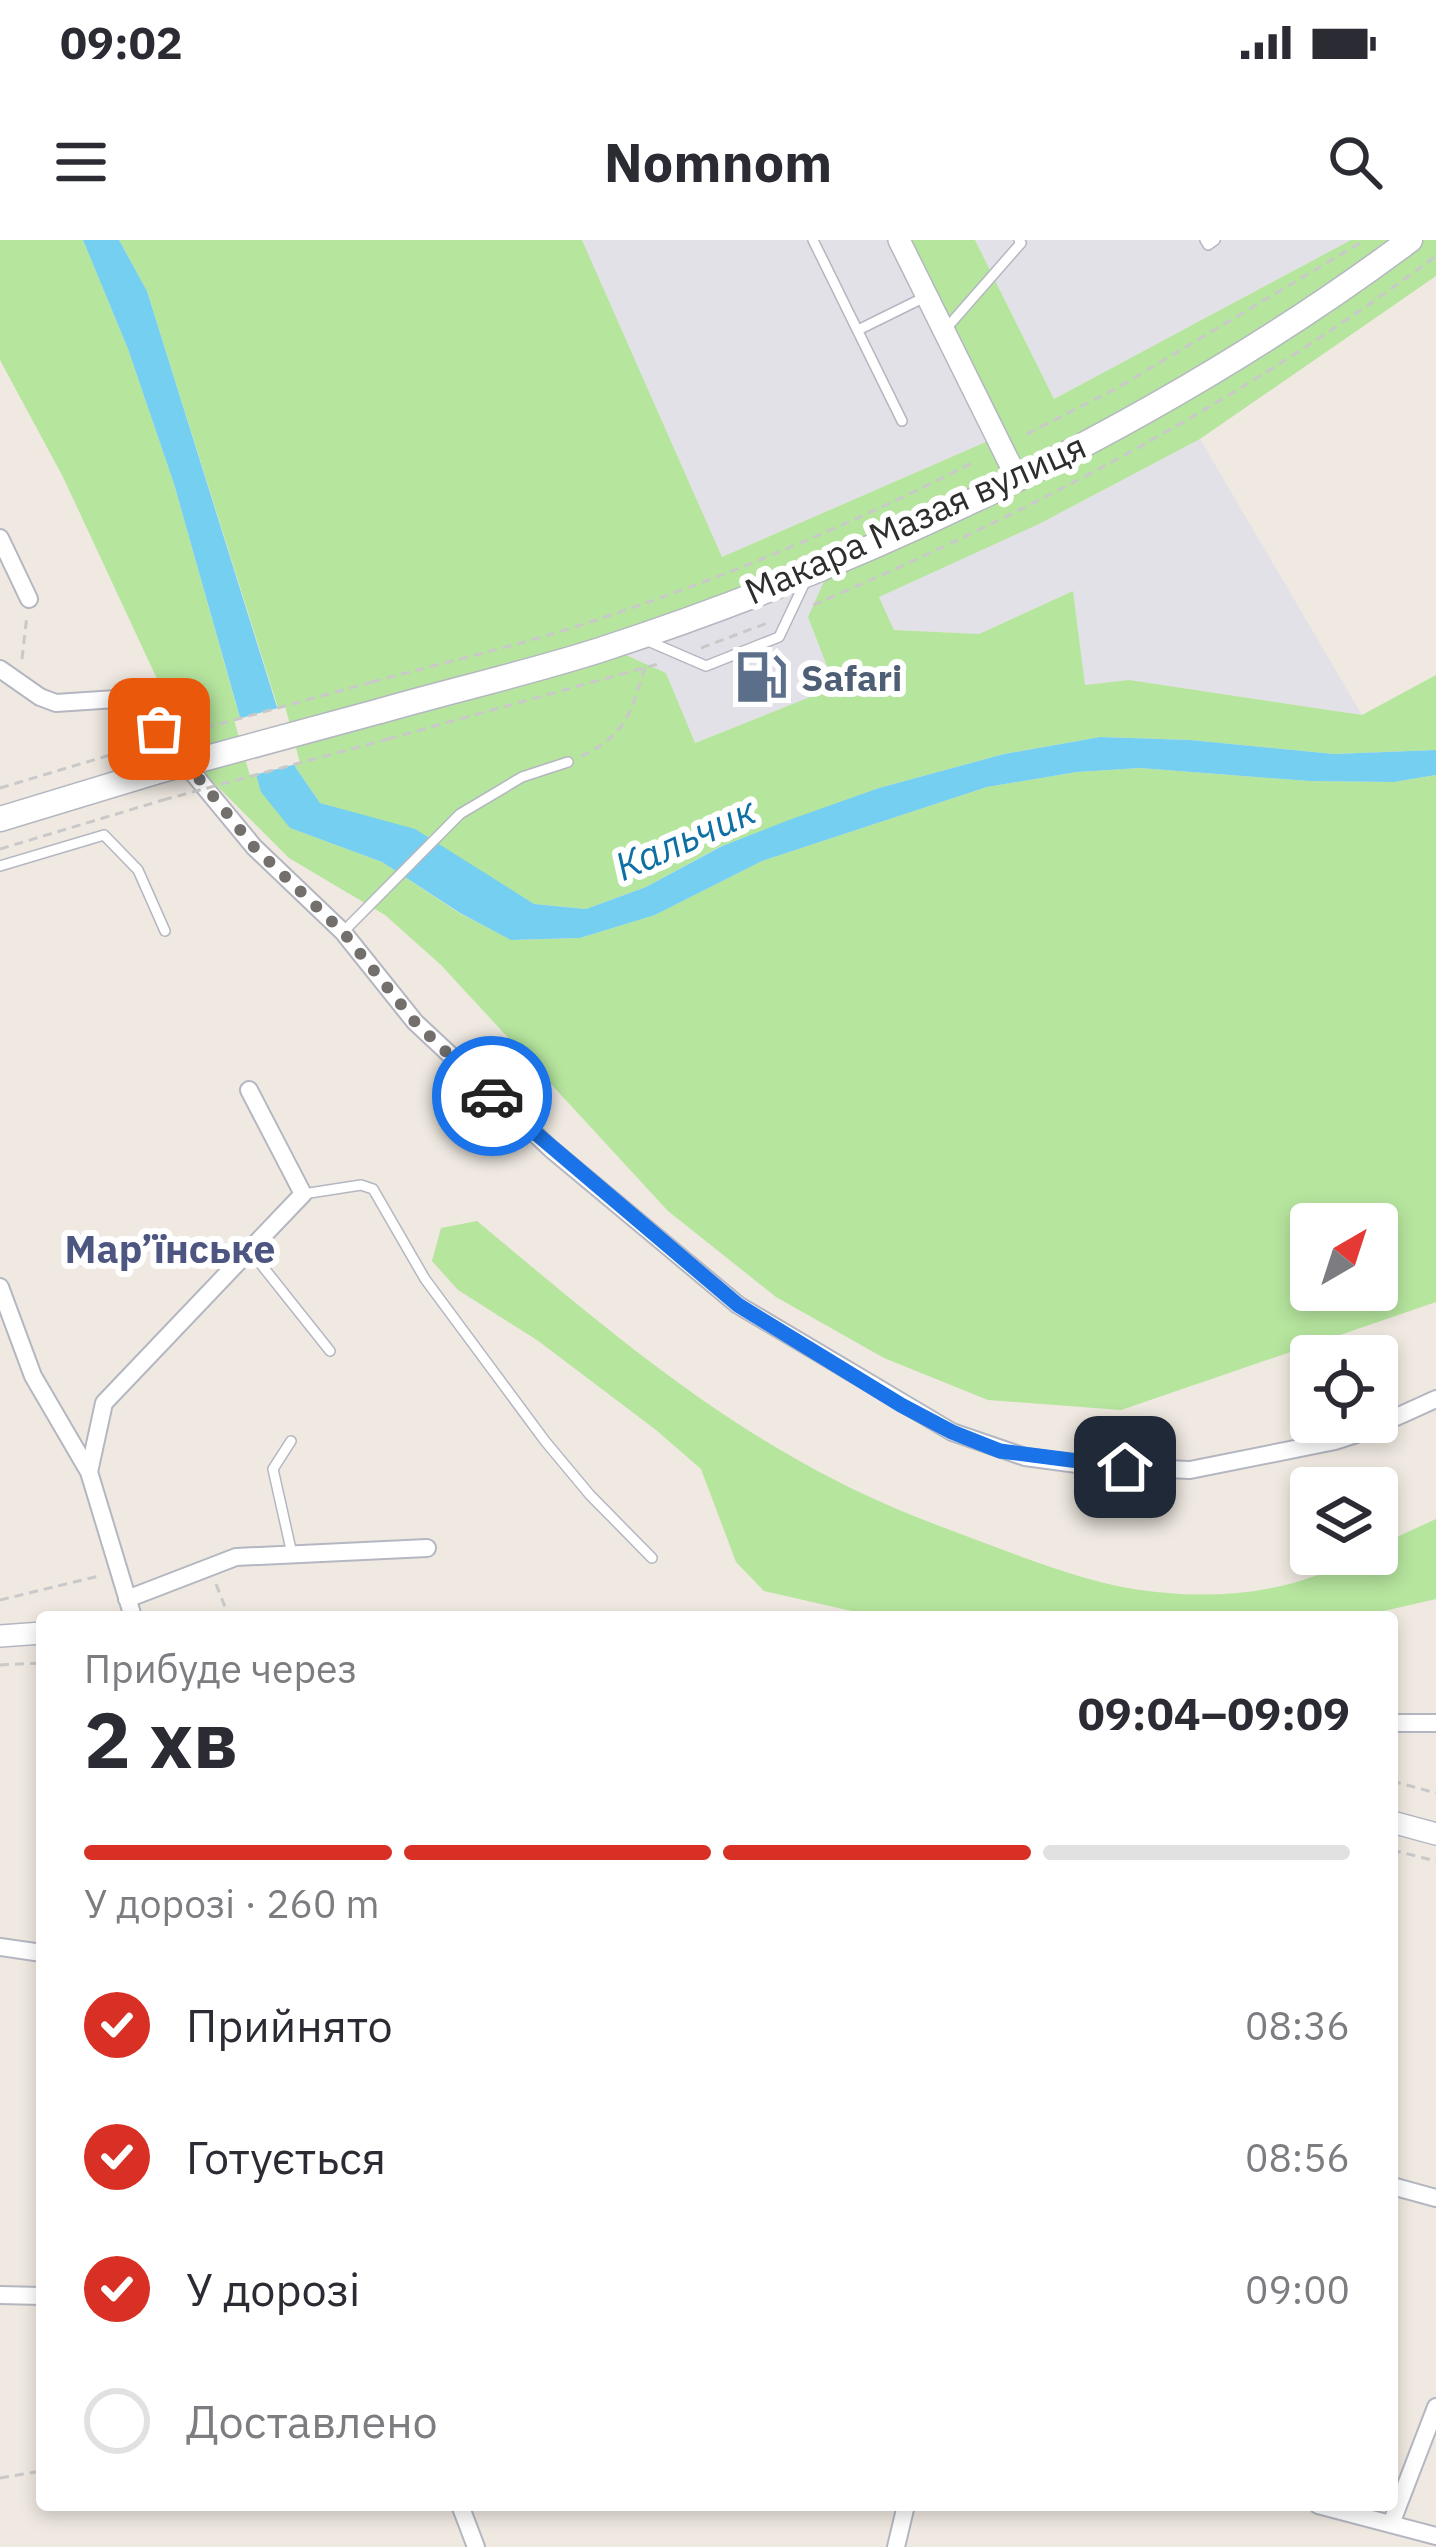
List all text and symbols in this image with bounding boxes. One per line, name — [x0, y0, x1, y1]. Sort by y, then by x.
text: 09:02 — [60, 13, 183, 71]
text: Nomnom — [604, 127, 832, 197]
icon: menu — [48, 129, 114, 195]
icon: search — [1322, 129, 1388, 195]
street label: Макара Мазая вулиця — [737, 422, 1093, 614]
fuel station icon: Safari — [732, 648, 790, 706]
place label: Safari — [801, 654, 902, 701]
pin — [108, 678, 210, 780]
icon: bag — [126, 696, 192, 762]
water label: Кальчик — [606, 784, 765, 892]
courier — [432, 1036, 552, 1156]
icon: car — [459, 1063, 525, 1129]
north arrow — [1290, 1203, 1398, 1311]
map controls — [1290, 1203, 1398, 1575]
district label: Мар’їнське — [65, 1223, 275, 1274]
button: locate — [1290, 1335, 1398, 1443]
pin — [1074, 1416, 1176, 1518]
icon: home — [1092, 1434, 1158, 1500]
button: layers — [1290, 1467, 1398, 1575]
text: Прибуде через — [84, 1643, 357, 1694]
text: 09:04–09:09 — [1078, 1684, 1350, 1742]
text: 2 хв — [84, 1688, 238, 1789]
text: У дорозі · 260 m — [84, 1878, 380, 1929]
icon: check — [84, 1992, 150, 2058]
text: Прийнято — [186, 1996, 393, 2054]
text: 08:36 — [1245, 2000, 1350, 2051]
icon: check — [84, 2124, 150, 2190]
text: Готується — [186, 2128, 386, 2186]
text: 08:56 — [1245, 2132, 1350, 2183]
icon: check — [84, 2256, 150, 2322]
text: У дорозі — [186, 2260, 360, 2318]
text: 09:00 — [1245, 2264, 1350, 2315]
text: Доставлено — [186, 2392, 438, 2450]

